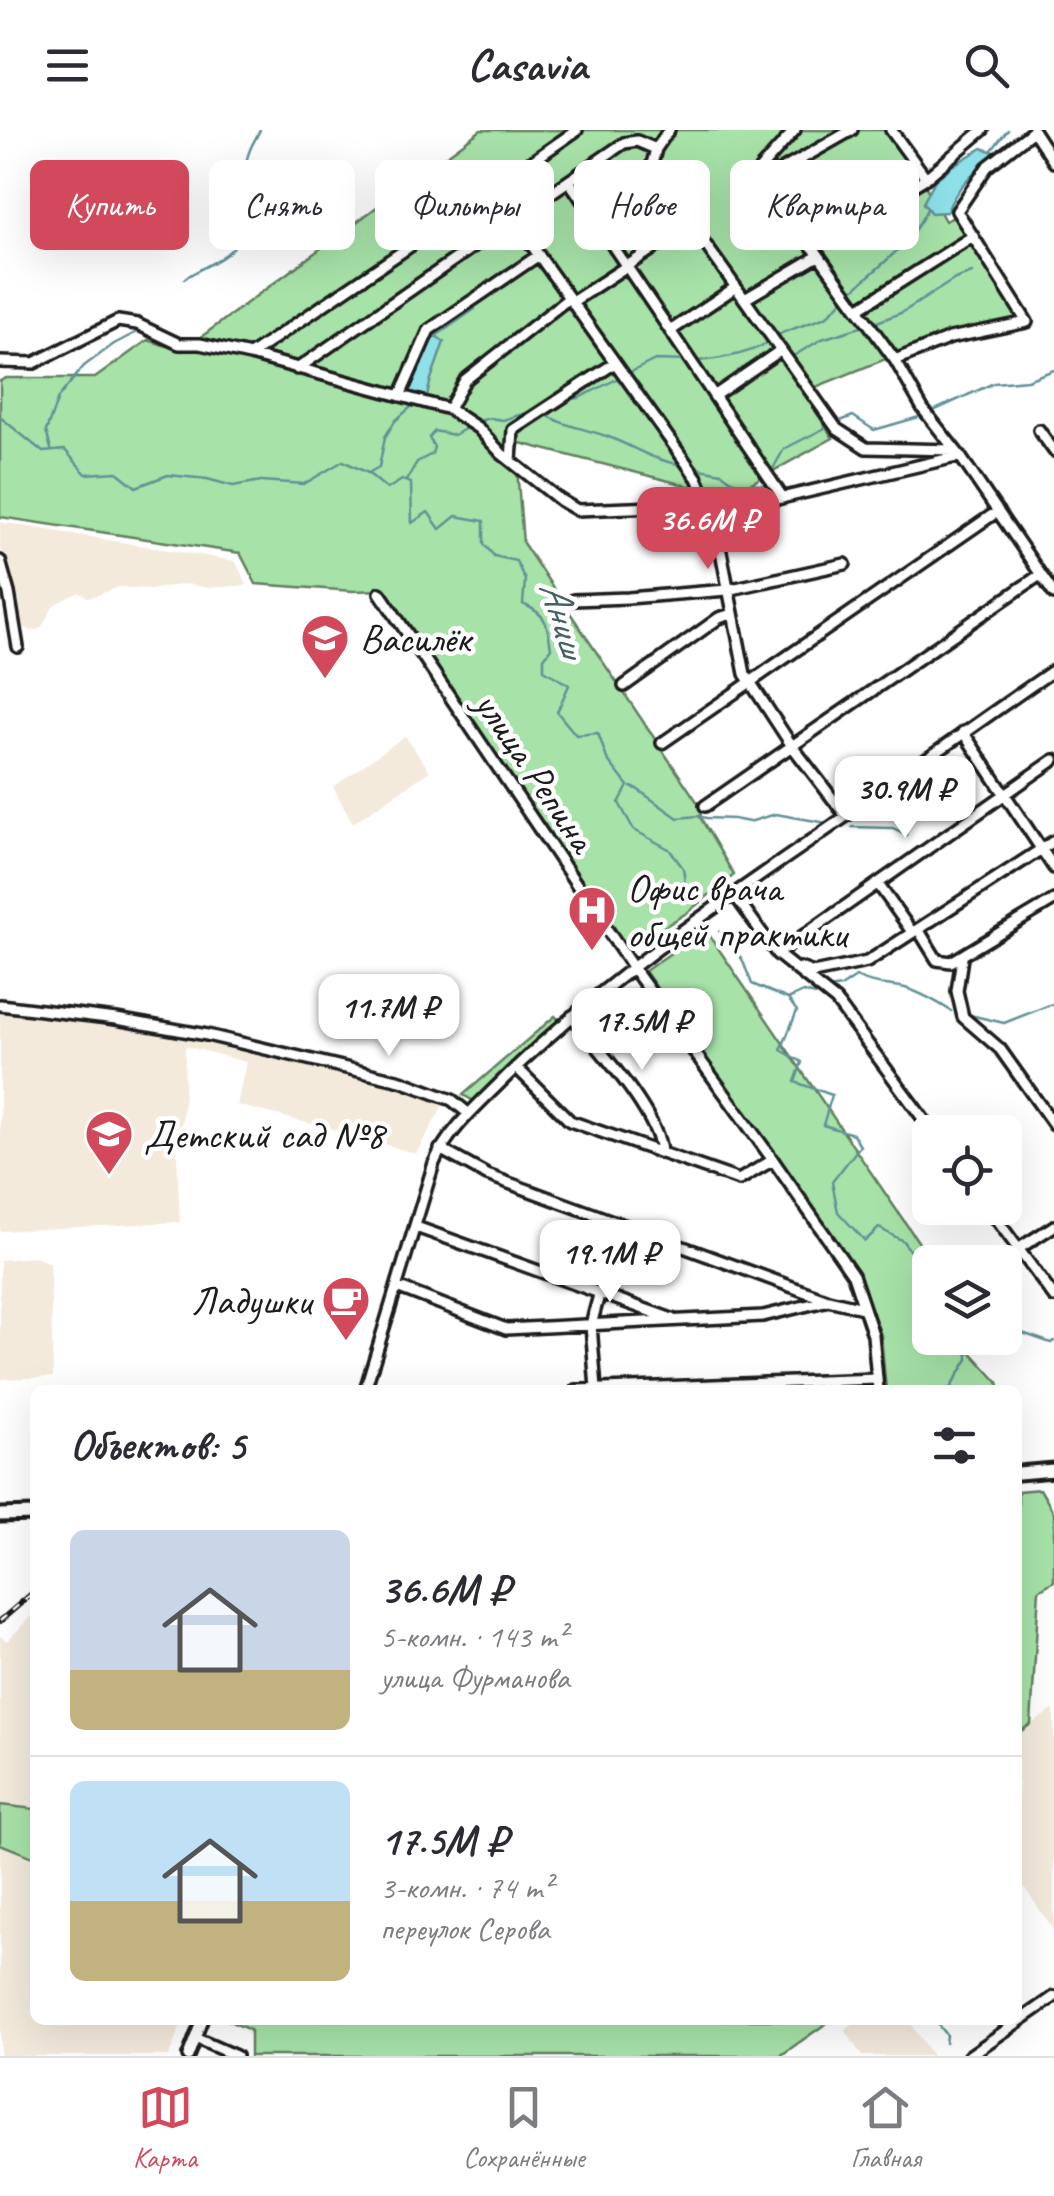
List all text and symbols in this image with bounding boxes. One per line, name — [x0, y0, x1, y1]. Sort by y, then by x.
text: Casavia — [467, 37, 587, 94]
icon: menu — [40, 38, 95, 93]
icon: search — [959, 38, 1014, 93]
chip: Купить — [30, 160, 189, 250]
chip: Снять — [209, 160, 355, 250]
chip: Фильтры — [375, 160, 554, 250]
chip: Новое — [574, 160, 710, 250]
chip: Квартира — [730, 160, 919, 250]
pin: 36.6M ₽ — [616, 487, 800, 572]
text: 36.6M ₽ — [659, 499, 757, 540]
water label: Аниш — [527, 574, 602, 668]
school or university icon: Василёк — [299, 612, 351, 680]
place label: Василёк — [360, 614, 474, 664]
street label: улица Репина — [462, 680, 609, 864]
pin: 30.9M ₽ — [813, 756, 997, 841]
text: 30.9M ₽ — [857, 768, 953, 809]
place label: Офис врача общей практики — [627, 863, 850, 959]
hospital icon: Офис врача общей практики — [566, 884, 618, 952]
pin: 11.7M ₽ — [297, 974, 481, 1059]
text: 11.7M ₽ — [340, 986, 438, 1027]
pin: 17.5M ₽ — [550, 988, 734, 1073]
text: 17.5M ₽ — [594, 1000, 690, 1041]
school or university icon: Детский сад №8 — [83, 1108, 135, 1176]
place label: Детский сад №8 — [144, 1110, 388, 1160]
map controls — [912, 1115, 1022, 1355]
button: locate — [912, 1115, 1022, 1225]
pin: 19.1M ₽ — [518, 1220, 702, 1305]
text: 19.1M ₽ — [562, 1232, 658, 1273]
button: layers — [912, 1245, 1022, 1355]
cafe icon: Ладушки — [320, 1274, 372, 1342]
place label: Ладушки — [191, 1276, 315, 1326]
icon: filters — [927, 1418, 982, 1473]
text: Объектов: 5 — [70, 1419, 245, 1472]
text: 36.6M ₽ — [380, 1563, 509, 1616]
icon: home — [150, 1570, 270, 1690]
text: 5-комн. · 143 m² — [380, 1616, 567, 1657]
text: улица Фурманова — [380, 1657, 570, 1698]
text: 17.5M ₽ — [380, 1814, 507, 1867]
icon: home — [150, 1821, 270, 1941]
text: 3-комн. · 74 m² — [380, 1867, 552, 1908]
text: переулок Серова — [380, 1908, 549, 1949]
tab: Карта — [133, 2080, 197, 2175]
tab: Сохранённые — [463, 2080, 585, 2175]
tab: Главная — [851, 2080, 921, 2175]

